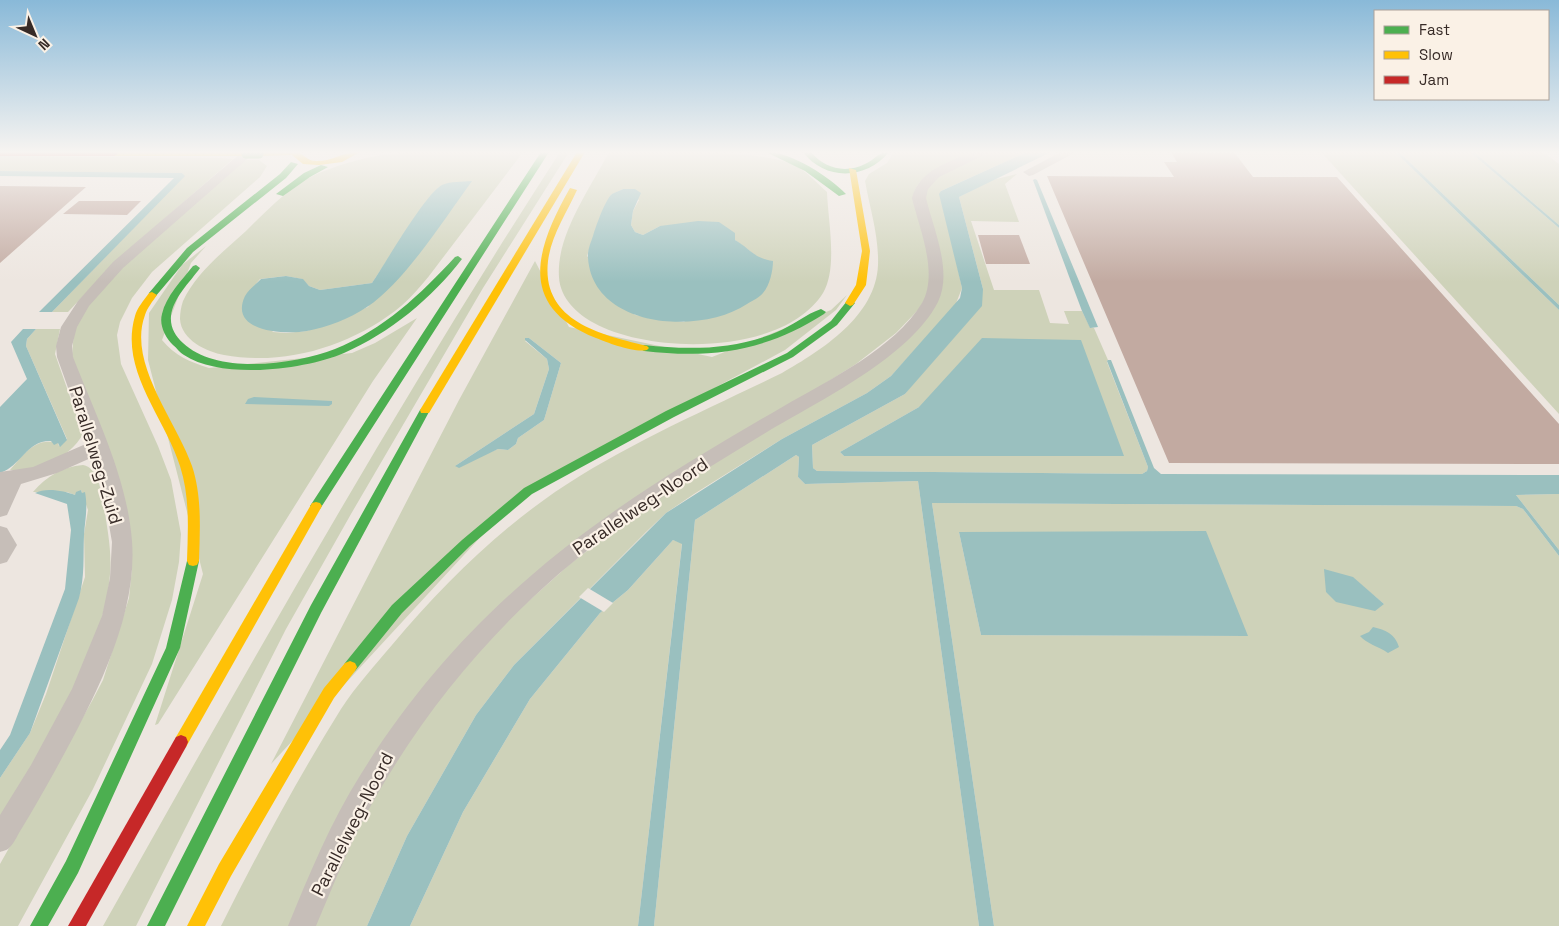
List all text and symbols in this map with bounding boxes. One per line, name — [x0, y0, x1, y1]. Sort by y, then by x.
north arrow — [10, 10, 60, 60]
legend — [1374, 10, 1549, 100]
text: Fast — [1419, 20, 1450, 39]
text: N — [34, 35, 54, 54]
text: Slow — [1419, 45, 1453, 64]
text: Jam — [1419, 70, 1449, 89]
street label: Parallelweg-Zuid — [64, 383, 128, 527]
street label: Parallelweg-Noord — [568, 452, 712, 560]
street label: Parallelweg-Noord — [306, 748, 398, 900]

